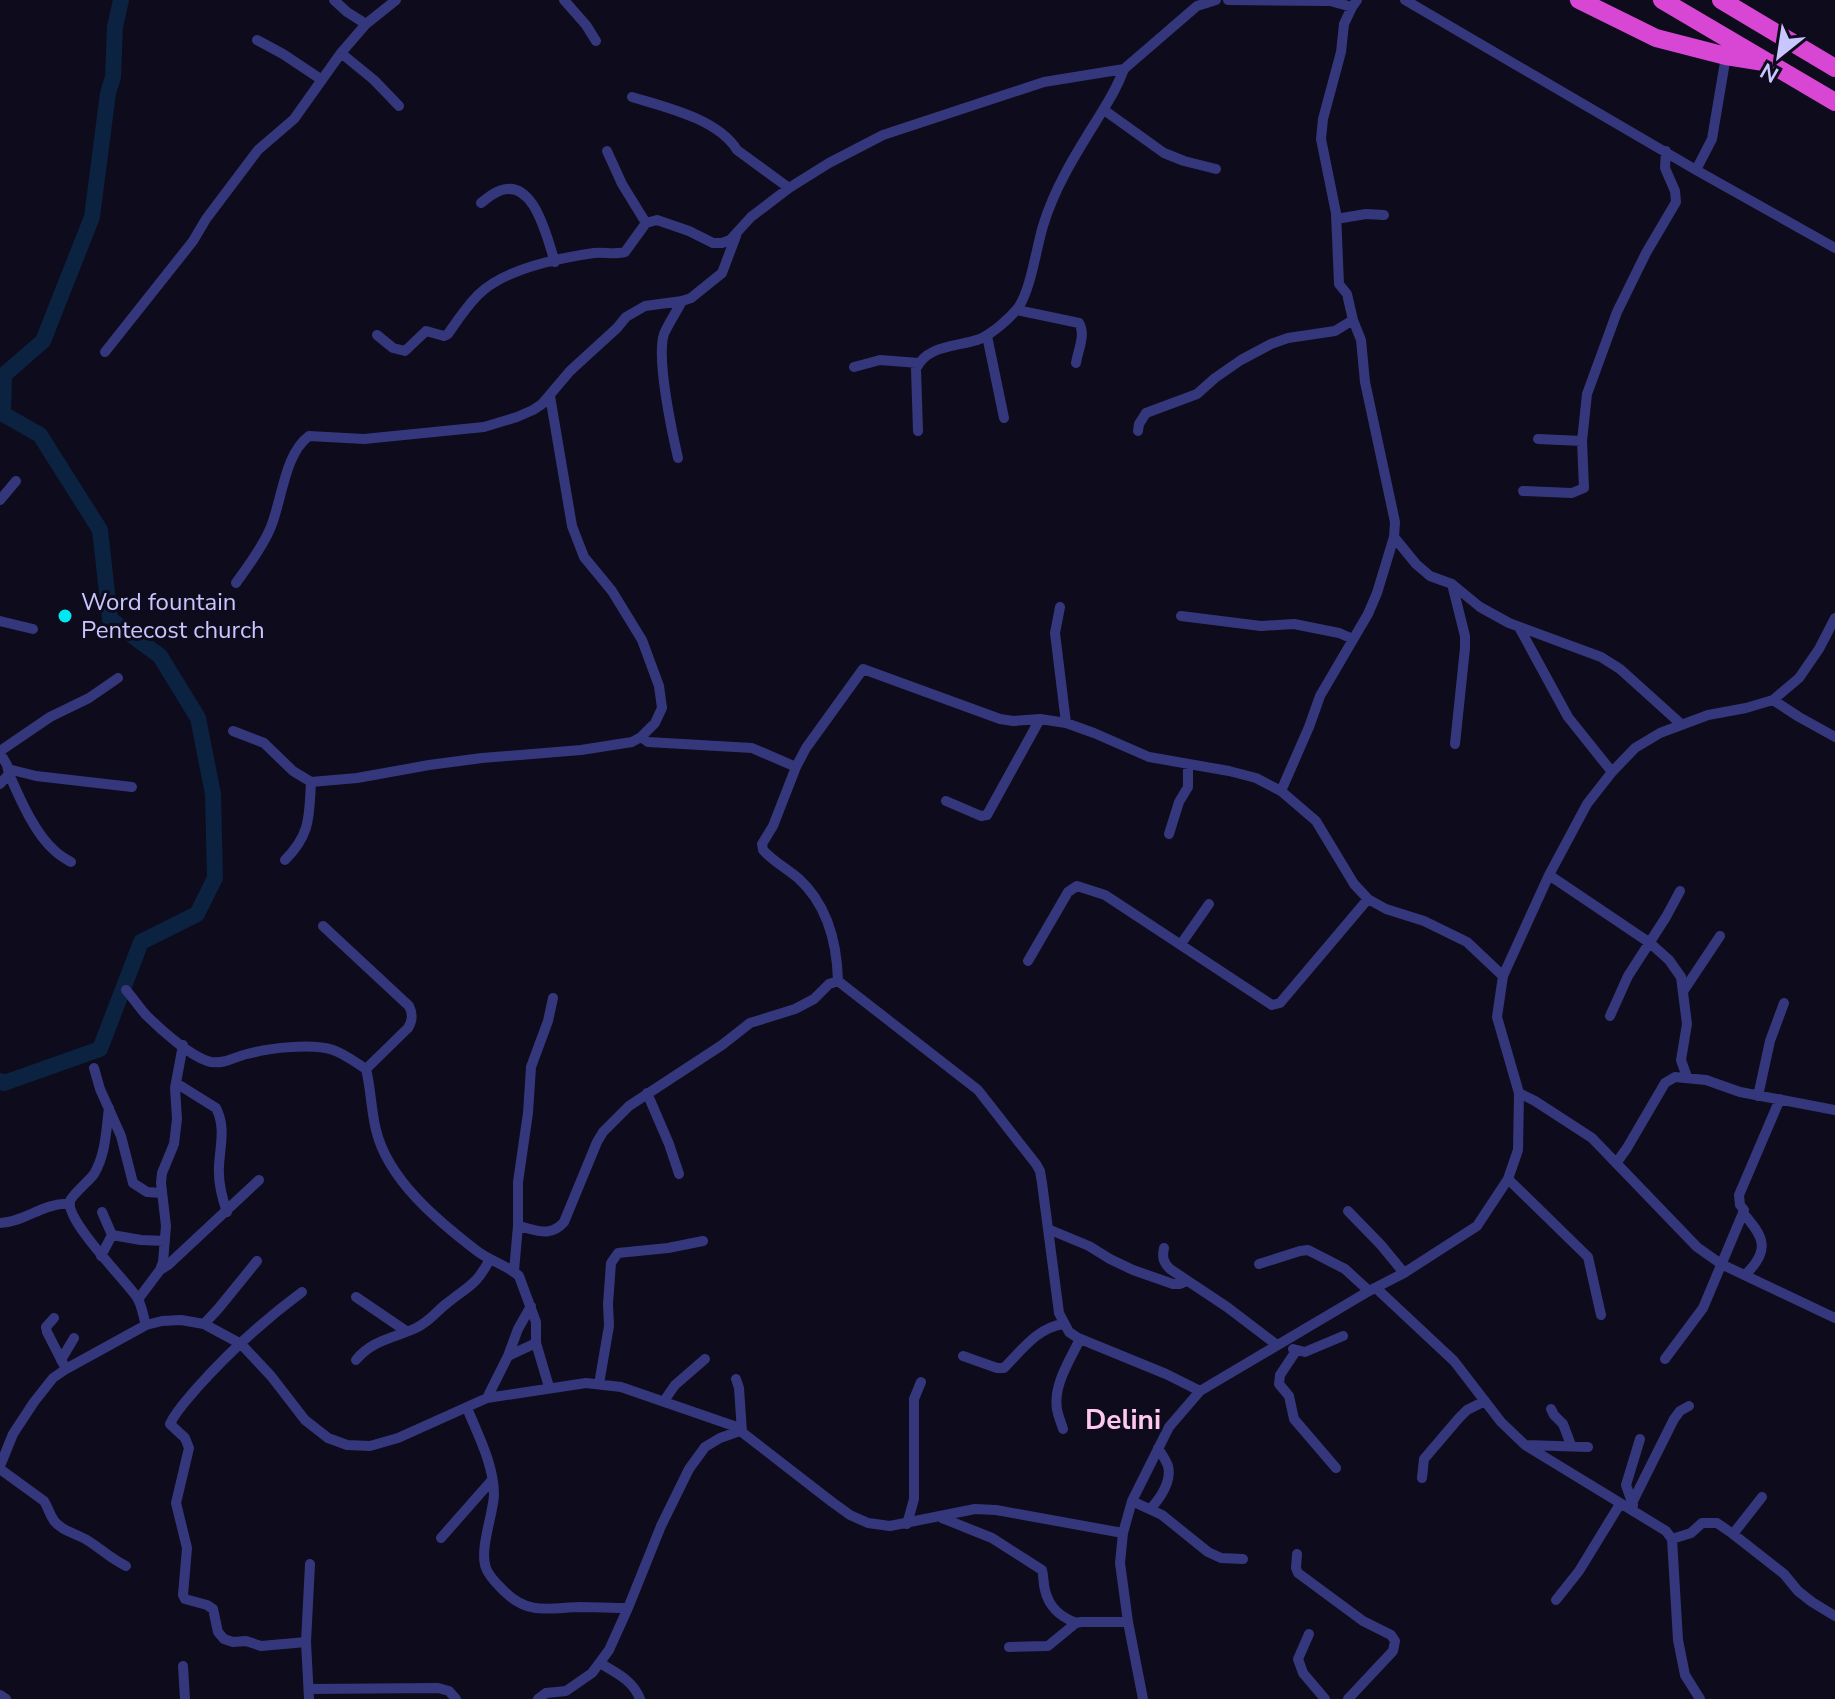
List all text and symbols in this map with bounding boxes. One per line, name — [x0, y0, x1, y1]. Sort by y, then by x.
north arrow — [1739, 16, 1819, 96]
text: N — [1755, 55, 1784, 90]
place label: Word fountain Pentecost church — [81, 586, 265, 646]
marker: Word fountain Pentecost church — [56, 607, 74, 625]
district label: Delini — [1085, 1401, 1161, 1439]

